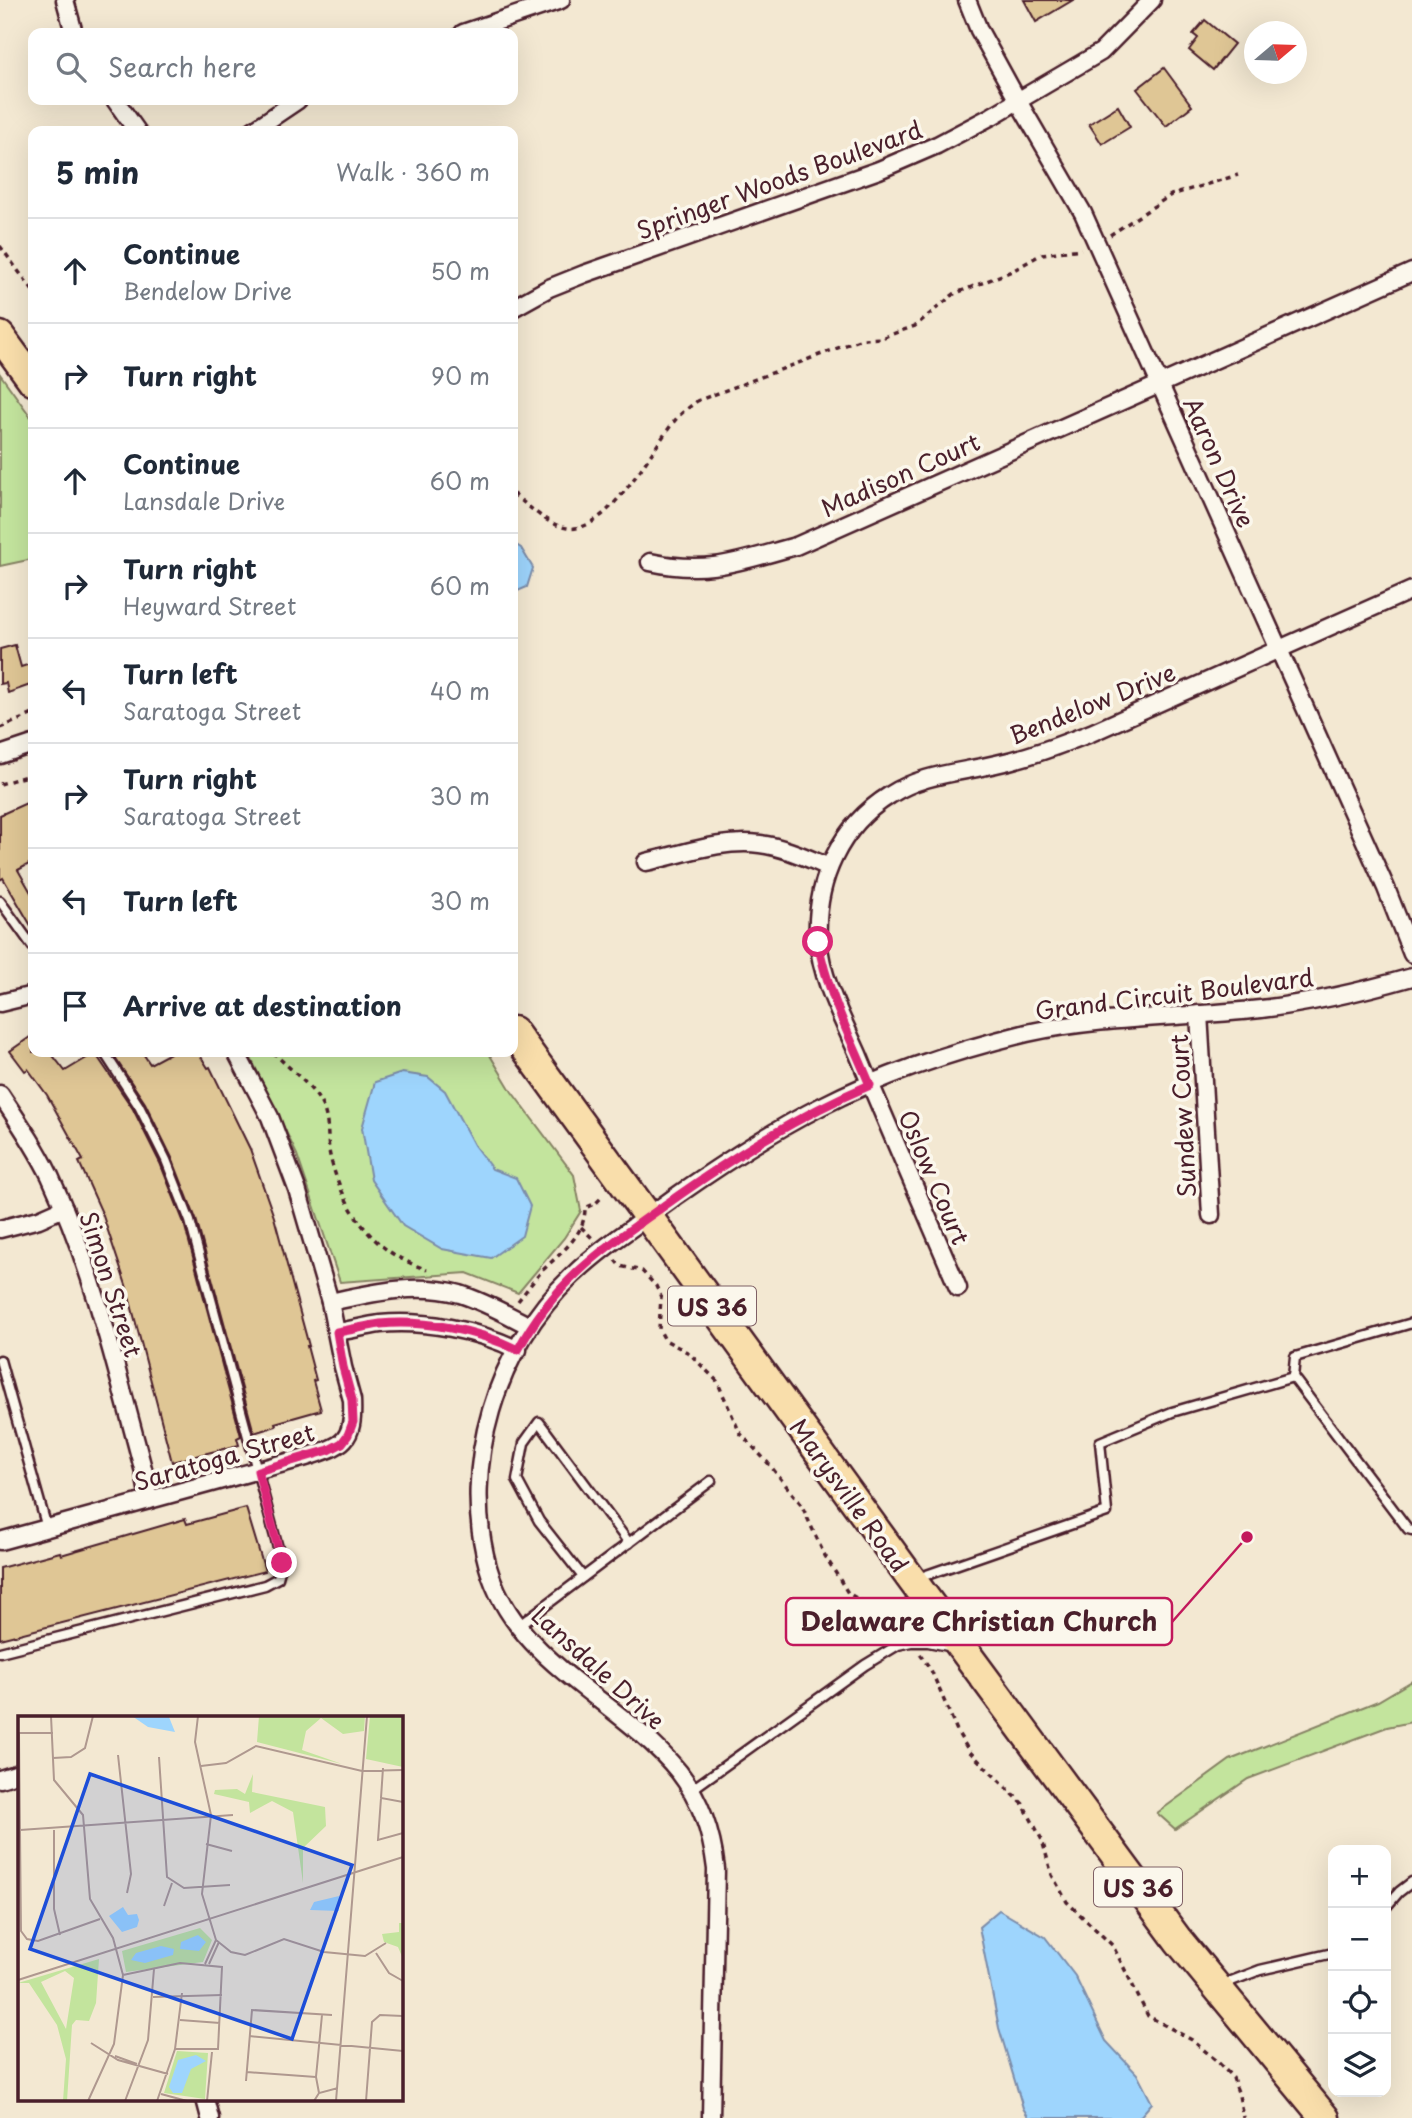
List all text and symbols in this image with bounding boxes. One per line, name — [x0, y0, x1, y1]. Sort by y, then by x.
north arrow — [1244, 21, 1307, 84]
search box — [28, 28, 518, 105]
text: Search here — [108, 47, 257, 86]
icon: search — [52, 48, 90, 86]
street label: Springer Woods Boulevard — [631, 110, 927, 247]
text: 5 min — [56, 149, 139, 194]
text: Walk · 360 m — [336, 154, 490, 189]
text: Continue — [123, 234, 240, 273]
icon: ahead — [56, 252, 94, 290]
text: 50 m — [430, 253, 490, 288]
text: Bendelow Drive — [123, 273, 292, 308]
text: Turn right — [123, 356, 257, 395]
icon: right — [56, 357, 94, 395]
text: 90 m — [431, 358, 490, 393]
street label: Aaron Drive — [1175, 391, 1265, 533]
street label: Madison Court — [815, 423, 985, 525]
text: Continue — [123, 444, 240, 483]
icon: ahead — [56, 462, 94, 500]
text: 60 m — [430, 463, 490, 498]
text: Lansdale Drive — [123, 483, 285, 518]
text: Turn right — [123, 549, 257, 588]
icon: right — [56, 567, 94, 605]
text: 60 m — [430, 568, 490, 603]
text: Heyward Street — [123, 588, 296, 623]
street label: Bendelow Drive — [1003, 653, 1181, 753]
text: Turn left — [123, 654, 238, 693]
icon: left — [56, 672, 94, 710]
text: 40 m — [430, 673, 490, 708]
text: Saratoga Street — [123, 693, 301, 728]
text: Turn right — [123, 759, 257, 798]
icon: right — [56, 777, 94, 815]
text: 30 m — [429, 778, 490, 813]
text: Saratoga Street — [123, 798, 301, 833]
text: Turn left — [123, 881, 238, 920]
icon: left — [56, 882, 94, 920]
text: 30 m — [429, 883, 490, 918]
route start — [802, 926, 833, 957]
street label: Grand Circuit Boulevard — [1033, 958, 1316, 1028]
text: Arrive at destination — [123, 986, 402, 1025]
icon: arrive — [56, 987, 94, 1025]
street label: Sundew Court — [1160, 1033, 1204, 1199]
street label: Oslow Court — [890, 1104, 980, 1250]
street label: Simon Street — [71, 1206, 153, 1362]
road number: US 36 — [668, 1287, 756, 1326]
street label: Marysville Road — [782, 1411, 918, 1579]
street label: Saratoga Street — [130, 1413, 318, 1499]
route end — [266, 1547, 297, 1578]
street label: Lansdale Drive — [524, 1597, 674, 1737]
callout: Delaware Christian Church — [786, 1598, 1172, 1645]
text: Delaware Christian Church — [801, 1601, 1157, 1640]
inset map — [18, 1716, 402, 2100]
map controls — [1328, 1845, 1391, 2097]
button: + — [1328, 1845, 1391, 1908]
road number: US 36 — [1094, 1868, 1182, 1906]
button: − — [1328, 1908, 1391, 1971]
button: locate — [1328, 1971, 1391, 2034]
button: layers — [1328, 2034, 1391, 2097]

